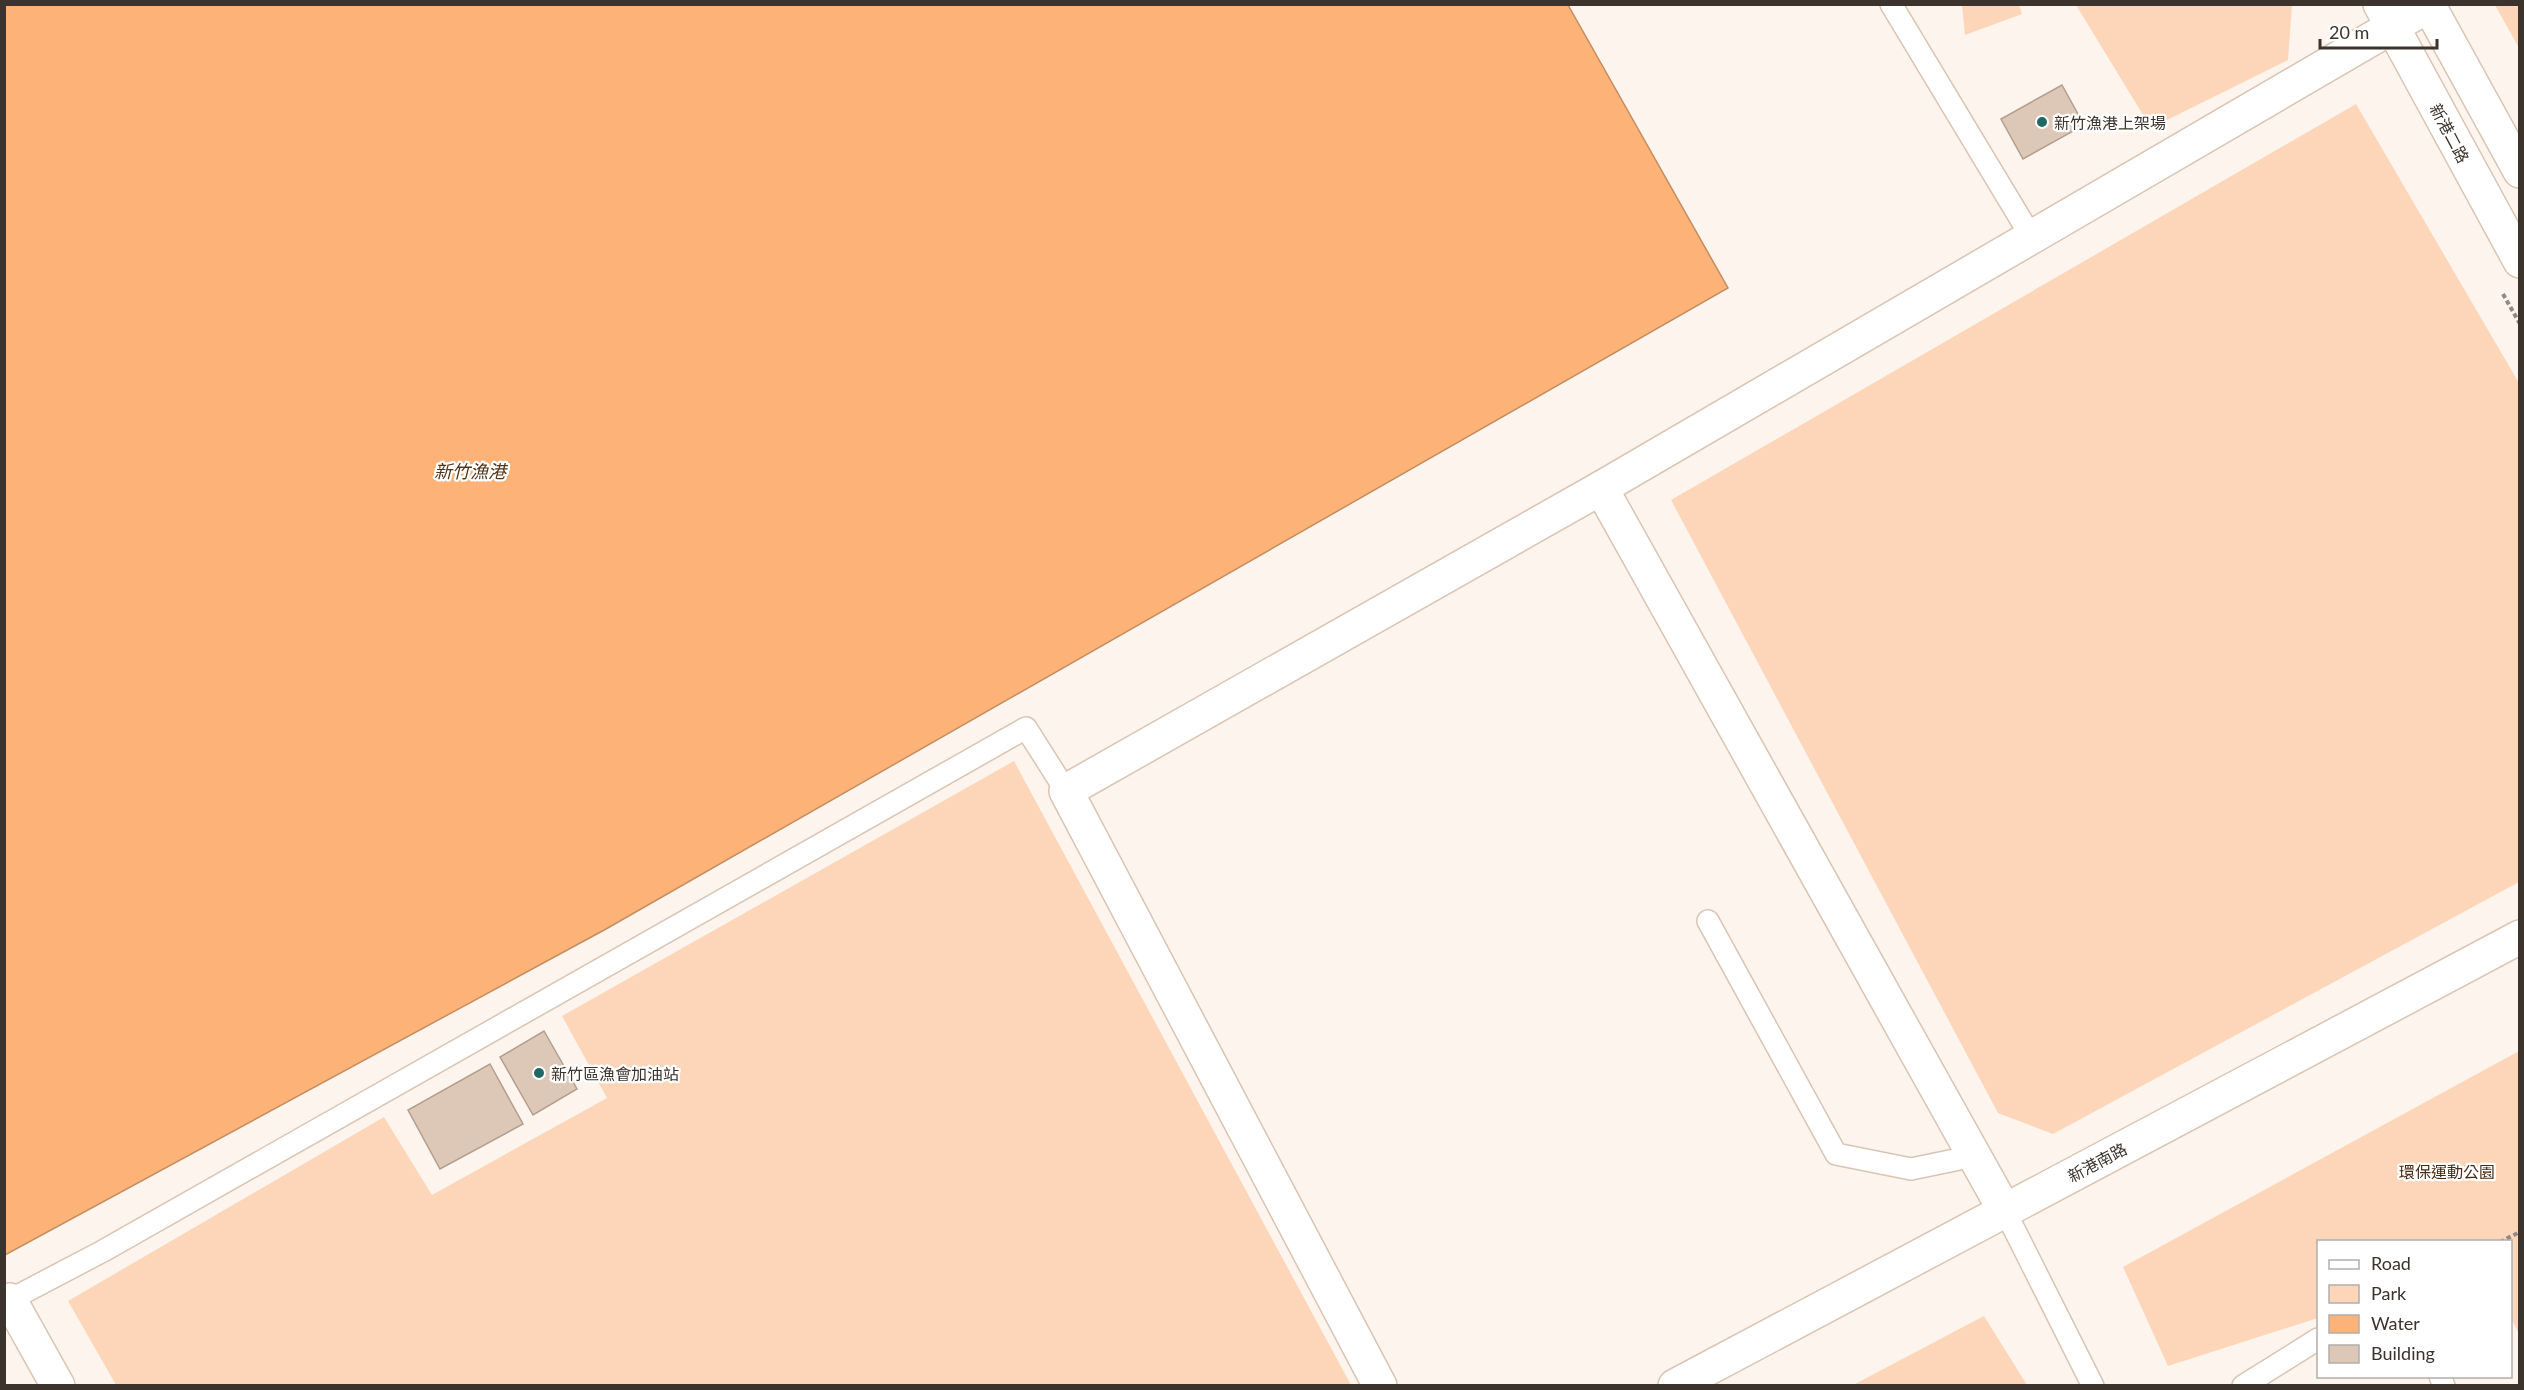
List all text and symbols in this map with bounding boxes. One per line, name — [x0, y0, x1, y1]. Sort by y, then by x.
scale bar — [2320, 12, 2437, 50]
text: 20 m — [2329, 21, 2369, 43]
street label: 新港二路 — [2427, 100, 2473, 166]
place label: 新竹漁港上架場 — [2054, 113, 2166, 132]
marker: 新竹漁港上架場 — [2035, 115, 2049, 129]
water label: 新竹漁港 — [434, 460, 509, 482]
place label: 新竹區漁會加油站 — [551, 1064, 679, 1083]
marker: 新竹區漁會加油站 — [532, 1066, 546, 1080]
street label: 新港南路 — [2064, 1139, 2130, 1185]
park label: 環保運動公園 — [2399, 1162, 2495, 1181]
legend — [2317, 1240, 2512, 1378]
text: Road — [2371, 1252, 2411, 1274]
text: Park — [2371, 1282, 2407, 1304]
text: Water — [2371, 1312, 2420, 1334]
text: Building — [2371, 1342, 2435, 1364]

